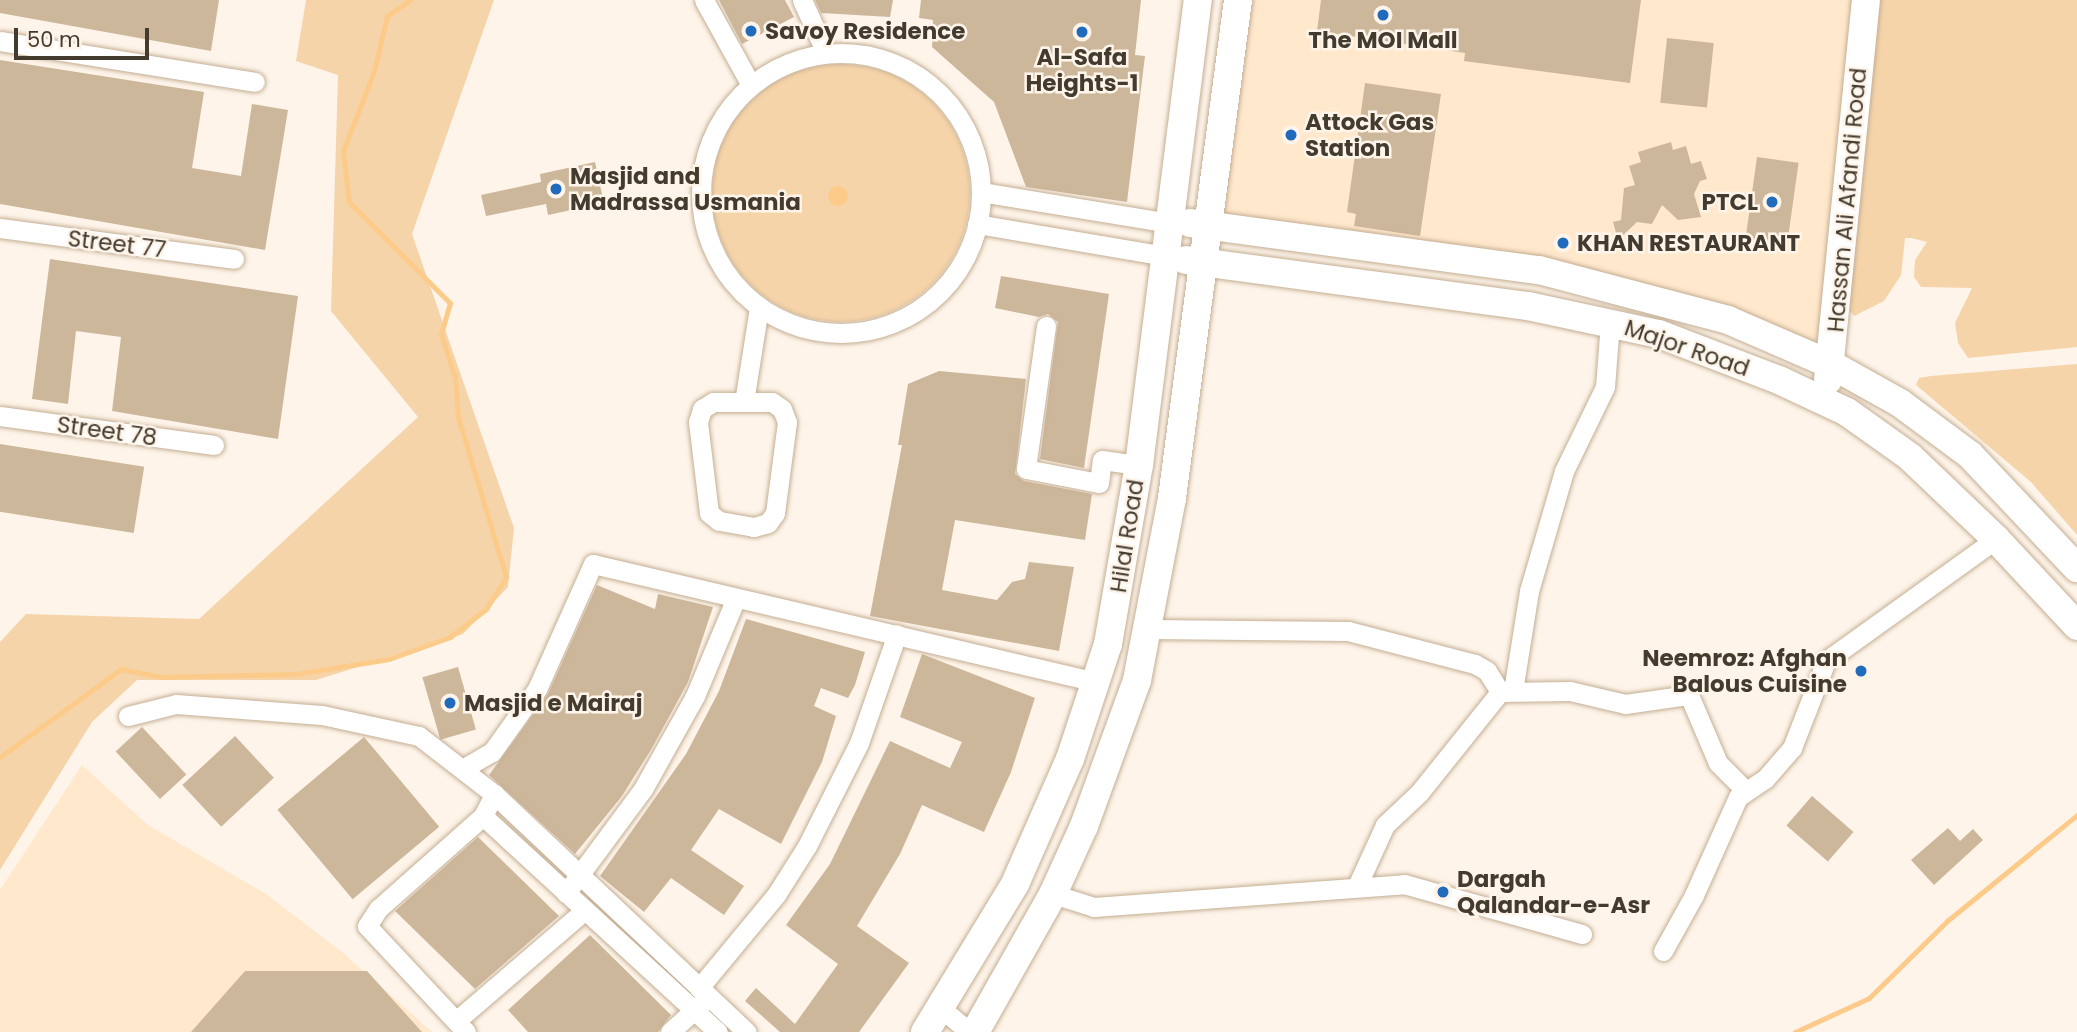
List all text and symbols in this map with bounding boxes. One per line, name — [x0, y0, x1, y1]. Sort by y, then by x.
marker: The MOI Mall — [1375, 7, 1391, 23]
scale bar — [18, 14, 152, 58]
place label: Savoy Residence — [765, 17, 965, 45]
marker: Savoy Residence — [743, 23, 759, 39]
marker: Al-Safa Heights-1 — [1074, 24, 1090, 40]
text: 50 m — [27, 25, 81, 54]
place label: The MOI Mall — [1308, 26, 1458, 54]
place label: Al-Safa Heights-1 — [1025, 43, 1139, 97]
street label: Hassan Ali Afandi Road — [1822, 67, 1872, 333]
place label: Attock Gas Station — [1305, 108, 1434, 162]
marker: Attock Gas Station — [1283, 127, 1299, 143]
place label: Masjid and Madrassa Usmania — [570, 162, 801, 216]
marker: Masjid and Madrassa Usmania — [548, 181, 564, 197]
place label: PTCL — [1702, 188, 1758, 216]
marker: PTCL — [1764, 194, 1780, 210]
street label: Street 77 — [66, 224, 168, 264]
place label: KHAN RESTAURANT — [1577, 229, 1800, 257]
marker: KHAN RESTAURANT — [1555, 235, 1571, 251]
street label: Major Road — [1621, 314, 1753, 382]
street label: Street 78 — [55, 410, 159, 452]
street label: Hilal Road — [1104, 477, 1150, 595]
place label: Neemroz: Afghan Balous Cuisine — [1642, 644, 1847, 698]
marker: Neemroz: Afghan Balous Cuisine — [1853, 663, 1869, 679]
place label: Masjid e Mairaj — [464, 689, 642, 717]
marker: Masjid e Mairaj — [442, 695, 458, 711]
place label: Dargah Qalandar-e-Asr — [1457, 865, 1650, 919]
marker: Dargah Qalandar-e-Asr — [1435, 884, 1451, 900]

